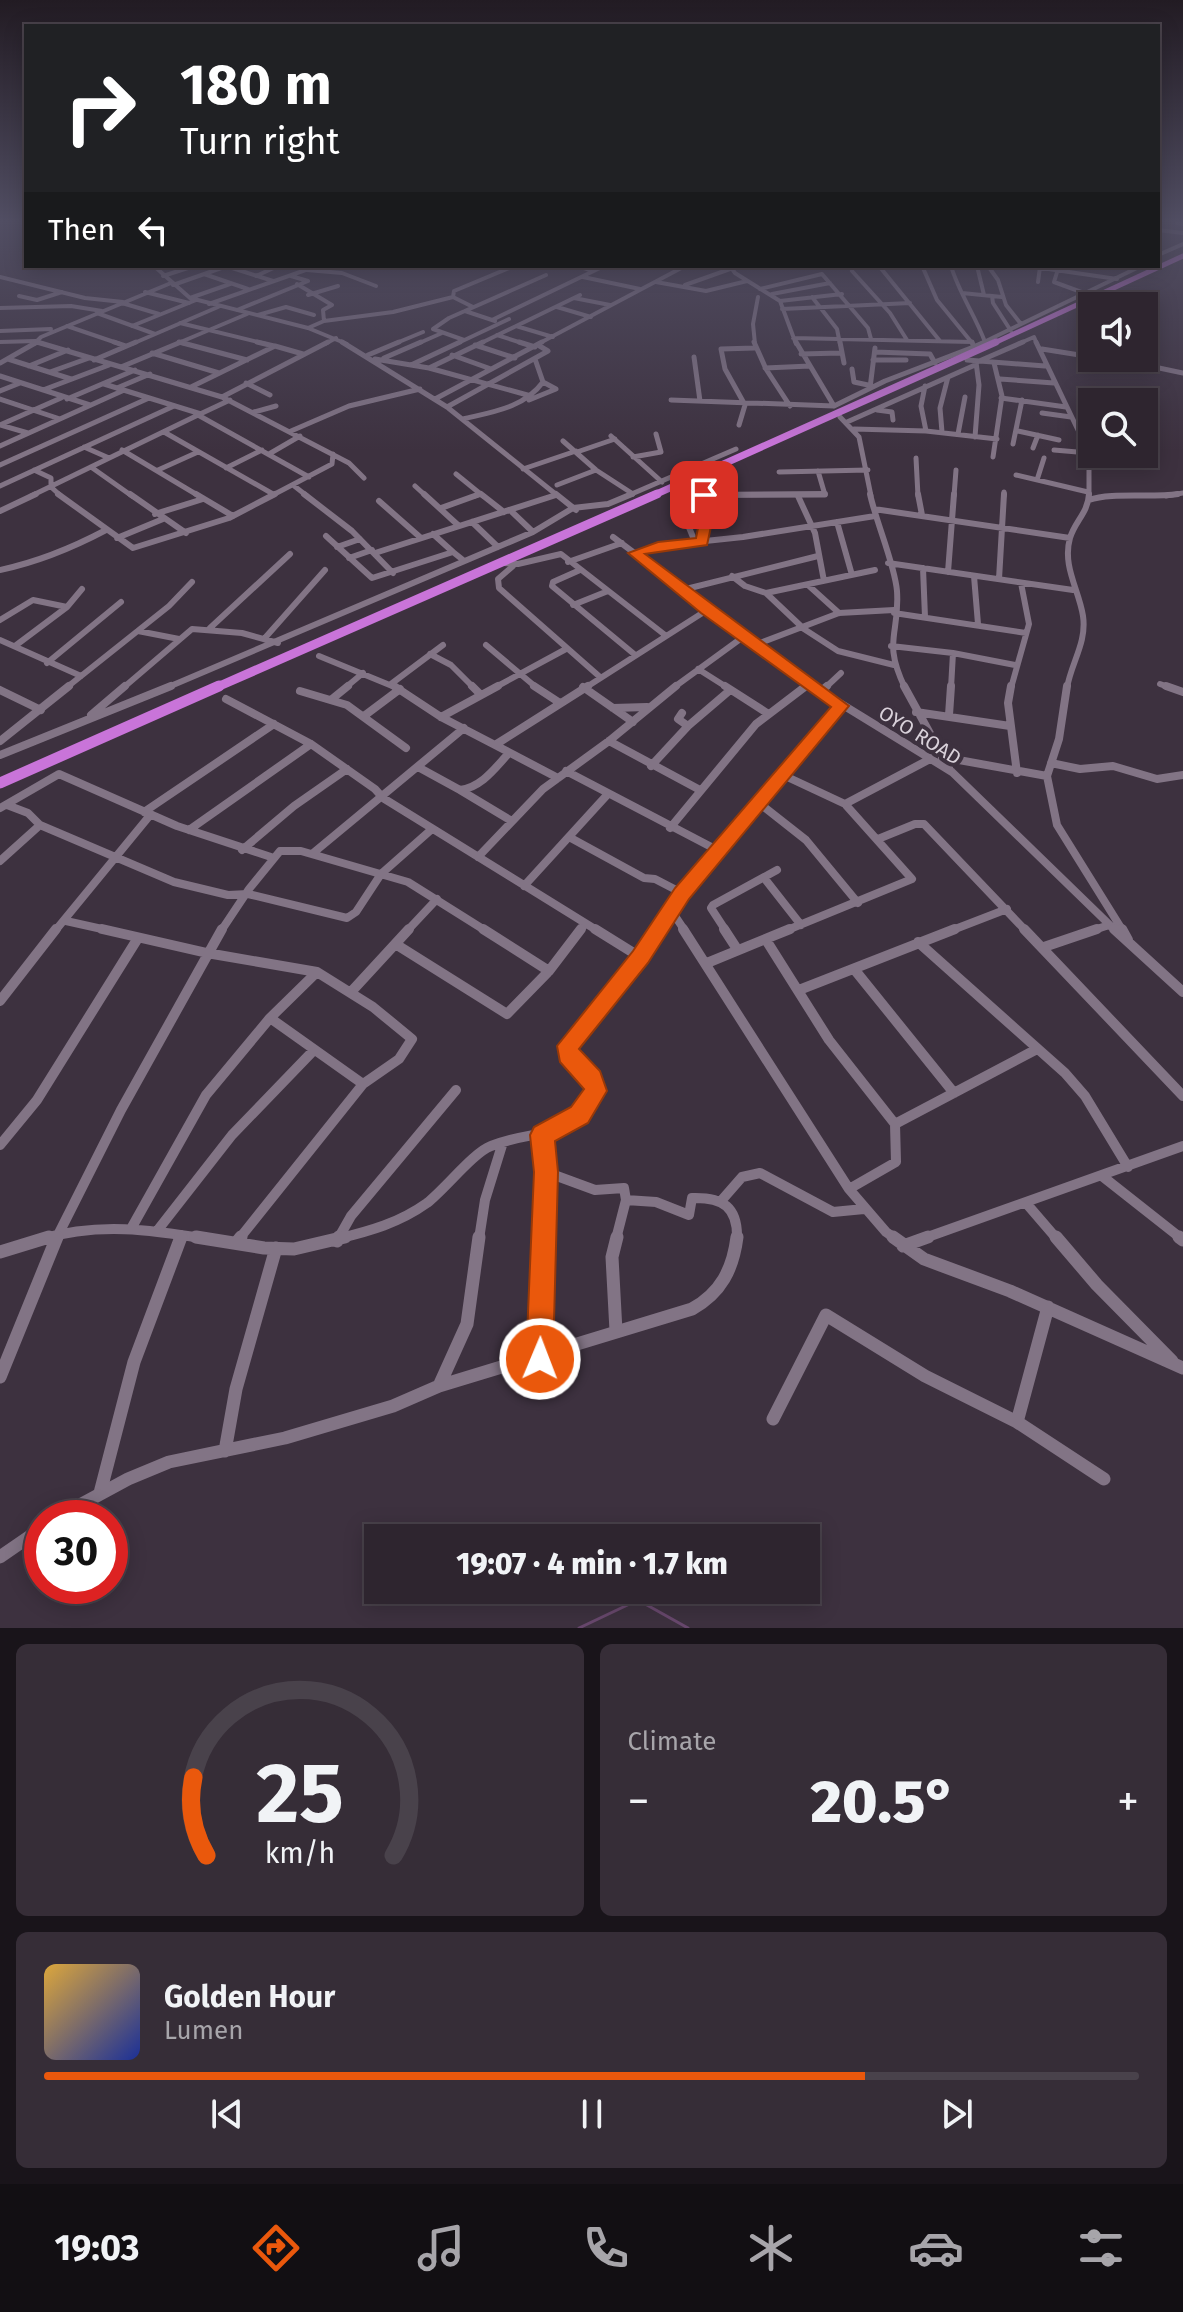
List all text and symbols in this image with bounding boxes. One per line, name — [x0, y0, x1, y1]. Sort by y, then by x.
text: 180 m — [180, 52, 332, 119]
icon: right — [48, 56, 152, 160]
text: Turn right — [180, 120, 340, 164]
icon: left — [131, 208, 175, 252]
text: Then — [48, 212, 115, 248]
map controls — [1078, 292, 1158, 468]
button: sound — [1078, 292, 1158, 372]
button: search — [1078, 388, 1158, 468]
pin — [670, 461, 738, 529]
icon: arrive — [682, 473, 726, 517]
street label: OYO ROAD — [874, 700, 966, 770]
position arrow — [498, 1317, 582, 1401]
speed limit sign: 30 — [24, 1500, 128, 1604]
text: 19:07 · 4 min · 1.7 km — [456, 1546, 728, 1582]
text: Climate — [628, 1726, 716, 1757]
text: 25 — [256, 1744, 344, 1844]
text: 20.5° — [811, 1766, 956, 1838]
text: − — [628, 1775, 650, 1828]
text: + — [1117, 1775, 1139, 1828]
text: km/h — [264, 1836, 335, 1871]
text: Golden Hour — [164, 1979, 335, 2015]
text: Lumen — [164, 2015, 243, 2046]
icon: previous — [205, 2092, 249, 2136]
icon: pause — [570, 2092, 614, 2136]
icon: next — [935, 2092, 979, 2136]
icon: directions — [248, 2220, 304, 2276]
icon: music — [413, 2220, 469, 2276]
icon: phone — [578, 2220, 634, 2276]
icon: climate — [743, 2220, 799, 2276]
icon: car — [908, 2220, 964, 2276]
icon: filters — [1073, 2220, 1129, 2276]
text: 19:03 — [54, 2226, 139, 2270]

